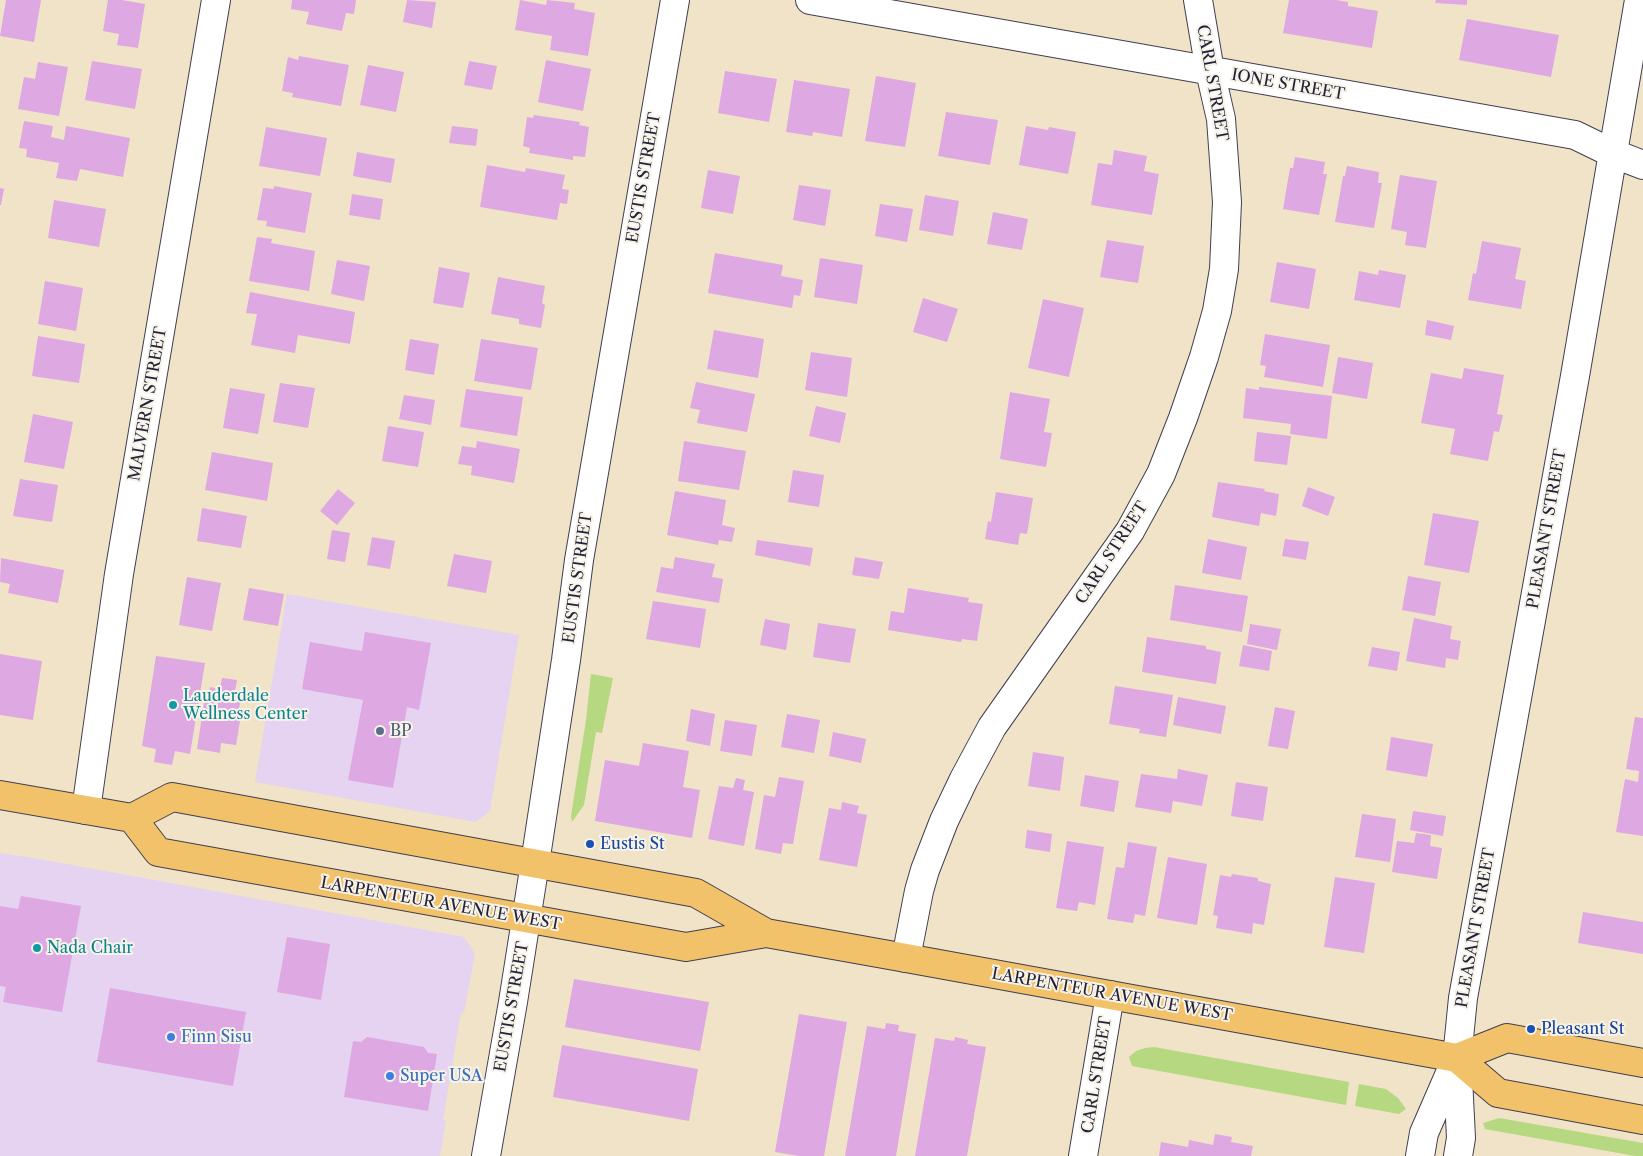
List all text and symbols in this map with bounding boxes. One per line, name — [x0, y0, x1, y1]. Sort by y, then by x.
street label: CARL STREET — [1192, 23, 1232, 143]
street label: IONE STREET — [1230, 66, 1346, 104]
street label: EUSTIS STREET — [623, 111, 665, 245]
street label: MALVERN STREET — [125, 325, 171, 483]
street label: PLEASANT STREET — [1524, 448, 1570, 610]
street label: CARL STREET — [1072, 498, 1152, 608]
street label: EUSTIS STREET — [559, 511, 597, 645]
place label: Lauderdale Wellness Center — [183, 686, 307, 724]
marker: Lauderdale Wellness Center — [167, 699, 179, 711]
place label: BP — [390, 721, 412, 741]
marker: BP — [374, 725, 386, 737]
place label: Eustis St — [600, 834, 665, 854]
marker: Eustis St — [584, 838, 596, 850]
street label: PLEASANT STREET — [1453, 847, 1499, 1009]
street label: LARPENTEUR AVENUE WEST — [319, 873, 563, 935]
place label: Nada Chair — [47, 938, 133, 958]
street label: EUSTIS STREET — [491, 940, 533, 1074]
marker: Nada Chair — [31, 942, 43, 954]
street label: LARPENTEUR AVENUE WEST — [990, 964, 1234, 1026]
street label: CARL STREET — [1078, 1015, 1116, 1135]
place label: Pleasant St — [1541, 1019, 1624, 1039]
marker: Pleasant St — [1525, 1023, 1537, 1035]
place label: Finn Sisu — [181, 1027, 252, 1047]
marker: Finn Sisu — [165, 1031, 177, 1043]
place label: Super USA — [400, 1066, 483, 1086]
marker: Super USA — [384, 1070, 396, 1082]

